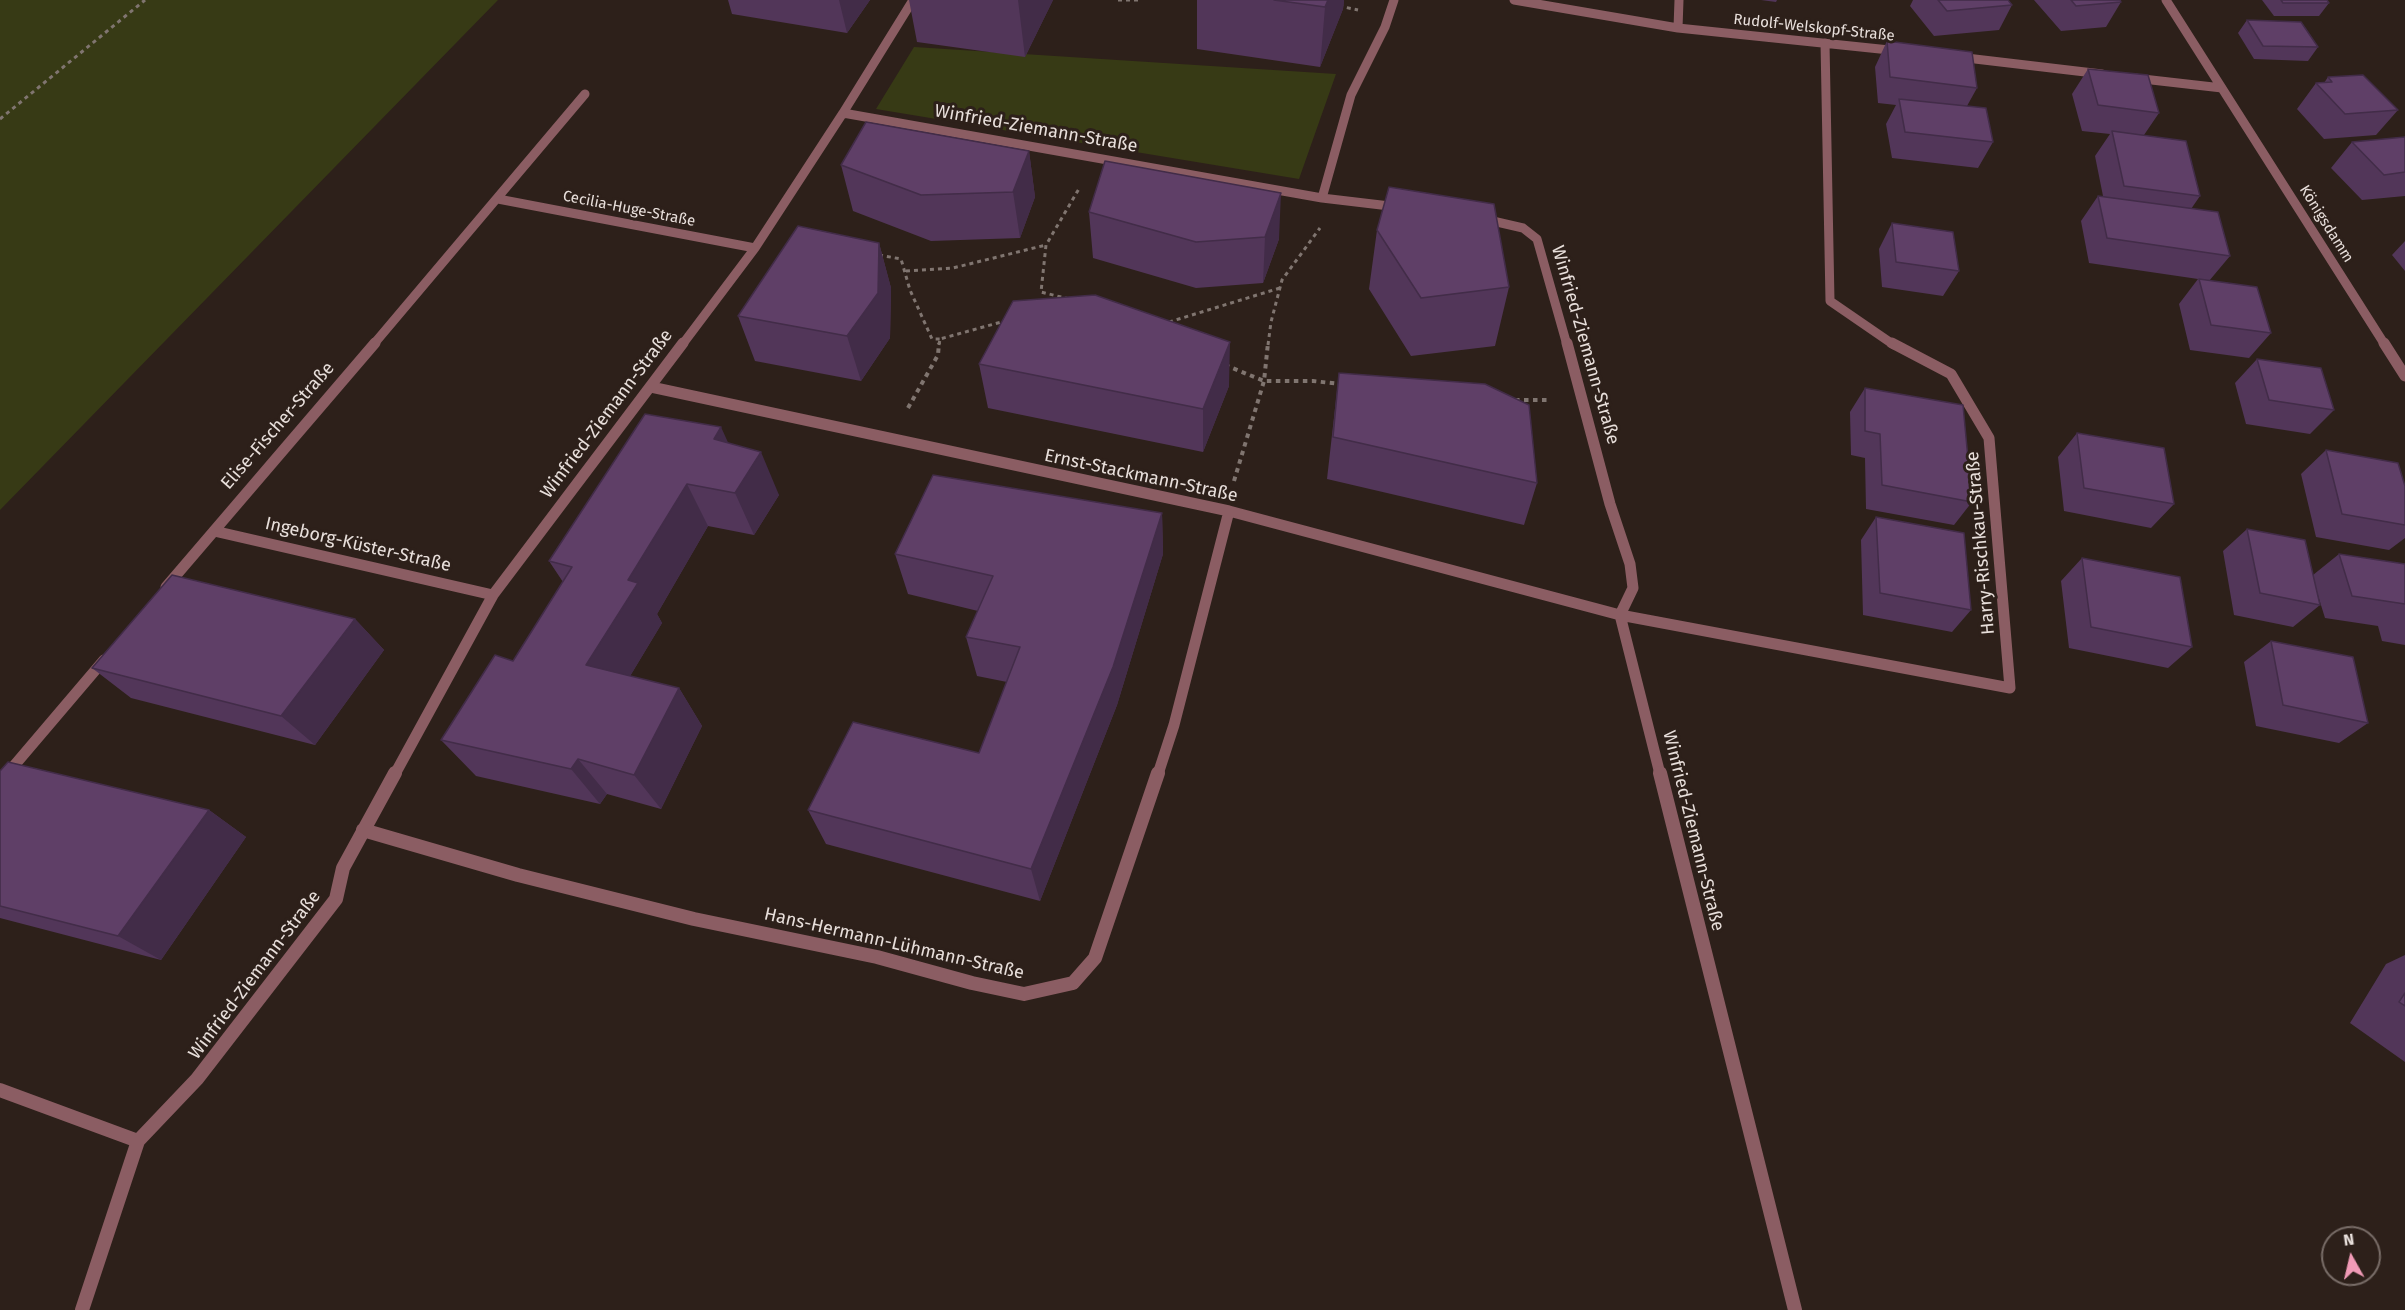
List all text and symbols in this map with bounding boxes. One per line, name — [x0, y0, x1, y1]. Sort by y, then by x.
street label: Rudolf-Welskopf-Straße — [1733, 11, 1895, 45]
street label: Winfried-Ziemann-Straße — [933, 100, 1139, 158]
street label: Königsdamm — [2295, 182, 2357, 266]
street label: Cecilia-Huge-Straße — [561, 187, 697, 231]
street label: Winfried-Ziemann-Straße — [1546, 243, 1624, 447]
street label: Winfried-Ziemann-Straße — [536, 325, 678, 503]
street label: Elise-Fischer-Straße — [217, 358, 339, 494]
street label: Ernst-Stackmann-Straße — [1042, 445, 1240, 507]
street label: Harry-Rischkau-Straße — [1962, 450, 2000, 636]
street label: Ingeborg-Küster-Straße — [263, 513, 453, 577]
street label: Winfried-Ziemann-Straße — [1658, 729, 1728, 933]
street label: Winfried-Ziemann-Straße — [184, 886, 326, 1064]
street label: Hans-Hermann-Lühmann-Straße — [762, 904, 1026, 984]
north arrow — [2321, 1226, 2381, 1286]
text: N — [2342, 1230, 2355, 1250]

